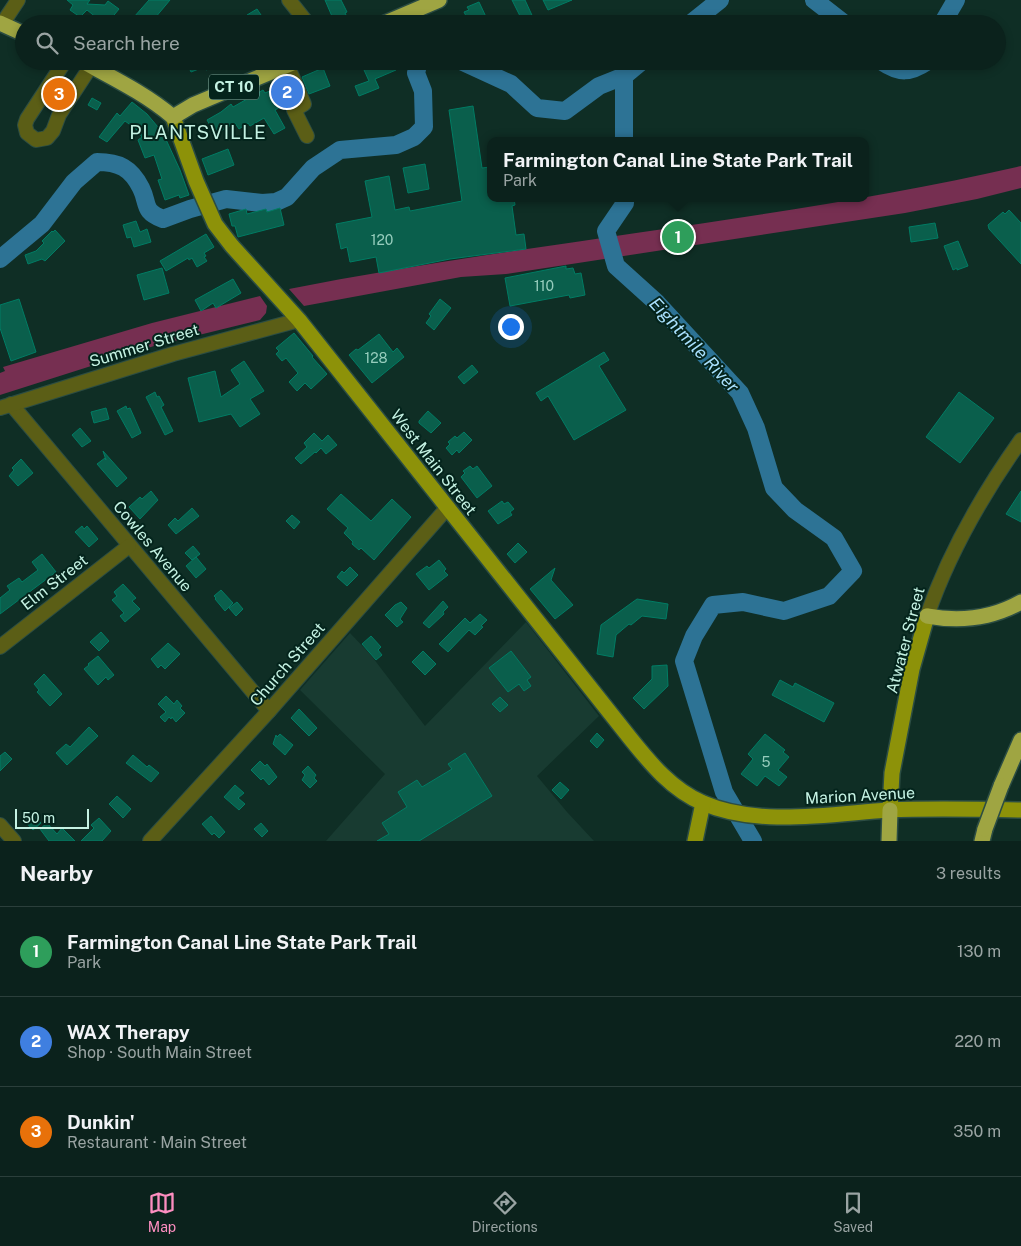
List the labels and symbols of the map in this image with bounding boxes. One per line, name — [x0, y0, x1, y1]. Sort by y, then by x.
pin: 2 — [271, 73, 303, 111]
road number: CT 10 — [209, 74, 259, 100]
pin: 3 — [43, 75, 75, 113]
district label: PLANTSVILLE — [129, 121, 267, 143]
pin: 1 — [662, 218, 694, 256]
house number: 120 — [371, 232, 393, 248]
house number: 110 — [534, 278, 554, 294]
water label: Eightmile River — [645, 293, 744, 397]
your location — [498, 314, 524, 340]
street label: Summer Street — [87, 320, 201, 371]
house number: 128 — [364, 350, 388, 366]
street label: West Main Street — [387, 406, 481, 519]
street label: Cowles Avenue — [109, 497, 196, 596]
street label: Elm Street — [17, 551, 91, 614]
street label: Atwater Street — [882, 585, 929, 695]
street label: Church Street — [246, 619, 329, 710]
house number: 5 — [762, 754, 771, 770]
street label: Marion Avenue — [804, 783, 916, 808]
scale bar — [15, 806, 89, 829]

